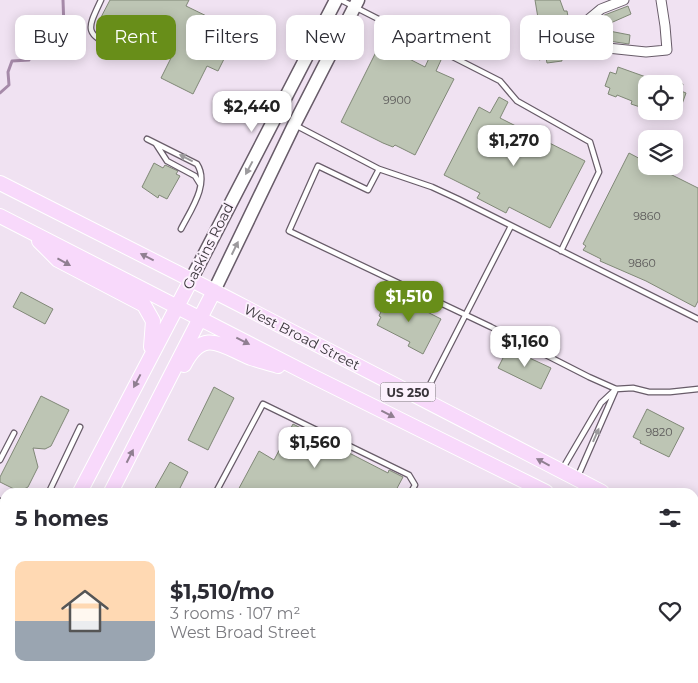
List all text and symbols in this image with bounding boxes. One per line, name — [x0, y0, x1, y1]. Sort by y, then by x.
chip: Buy — [15, 15, 86, 60]
chip: Rent — [96, 15, 176, 60]
chip: Filters — [186, 15, 276, 60]
chip: New — [286, 15, 364, 60]
chip: Apartment — [374, 15, 510, 60]
chip: House — [520, 15, 613, 60]
map controls — [638, 75, 683, 175]
button: locate — [638, 75, 683, 120]
pin: $2,440 — [211, 90, 293, 133]
house number: 9900 — [383, 93, 411, 107]
text: $2,440 — [224, 97, 280, 116]
pin: $1,270 — [473, 124, 555, 167]
button: layers — [638, 130, 683, 175]
text: $1,270 — [489, 131, 539, 150]
one-way arrow — [179, 154, 193, 162]
one-way arrow — [245, 160, 253, 175]
street label: Gaskins Road — [179, 200, 237, 292]
house number: 9860 — [633, 209, 661, 223]
one-way arrow — [231, 240, 239, 255]
one-way arrow — [140, 253, 154, 261]
house number: 9860 — [628, 256, 656, 270]
one-way arrow — [58, 258, 71, 267]
pin: $1,510 — [368, 280, 450, 323]
text: $1,510 — [385, 287, 433, 306]
street label: West Broad Street — [241, 300, 363, 374]
pin: $1,160 — [484, 326, 566, 368]
text: $1,160 — [501, 332, 549, 351]
one-way arrow — [235, 337, 250, 345]
one-way arrow — [133, 374, 141, 388]
road number: US 250 — [380, 382, 436, 402]
one-way arrow — [381, 410, 395, 418]
house number: 9820 — [645, 425, 673, 439]
pin: $1,560 — [274, 426, 356, 469]
one-way arrow — [592, 428, 600, 442]
text: $1,560 — [289, 433, 341, 452]
one-way arrow — [126, 449, 134, 463]
one-way arrow — [536, 458, 551, 466]
icon: filters — [656, 504, 684, 532]
text: 5 homes — [15, 506, 108, 531]
text: $1,510/mo — [170, 579, 274, 604]
icon: home — [55, 581, 115, 641]
icon: heart — [656, 597, 684, 625]
text: 3 rooms · 107 m² — [170, 604, 300, 623]
text: West Broad Street — [170, 623, 316, 642]

